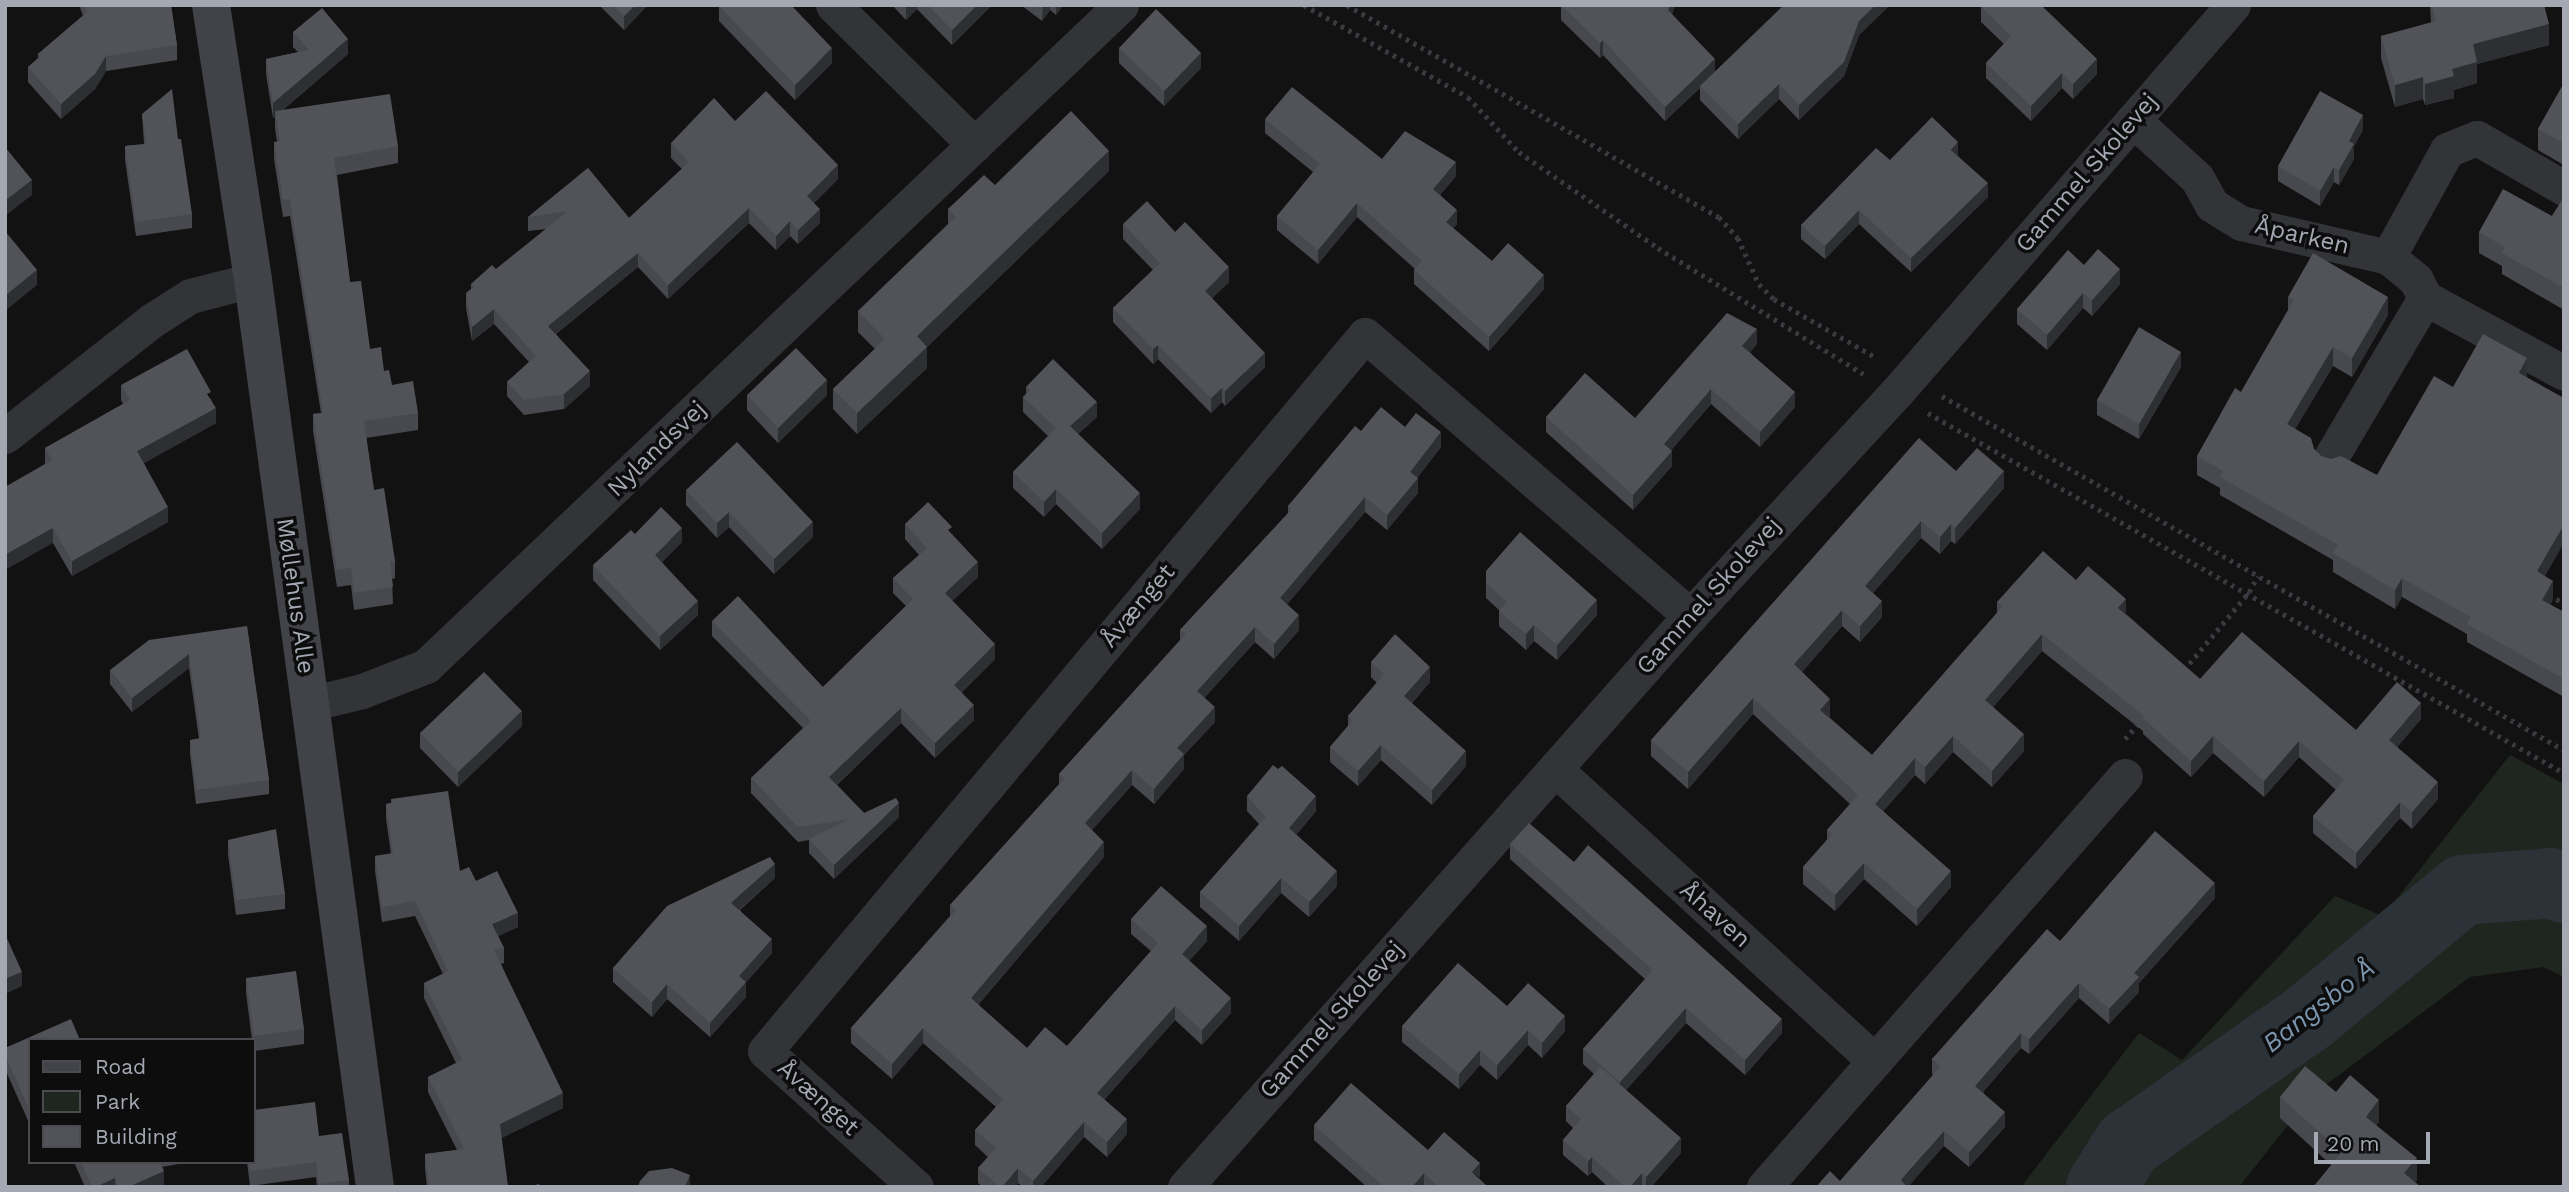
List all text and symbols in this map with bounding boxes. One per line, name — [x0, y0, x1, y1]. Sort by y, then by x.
street label: Gammel Skolevej — [2010, 87, 2164, 259]
street label: Åparken — [2252, 211, 2352, 261]
street label: Nylandsvej — [602, 395, 712, 503]
street label: Gammel Skolevej — [1631, 511, 1787, 681]
street label: Møllehus Alle — [270, 516, 320, 676]
street label: Åvænget — [1095, 558, 1181, 654]
street label: Åhaven — [1674, 876, 1756, 954]
street label: Gammel Skolevej — [1254, 935, 1410, 1105]
water label: Bangsbo Å — [2256, 952, 2382, 1060]
legend — [28, 1038, 256, 1164]
text: Road — [95, 1054, 146, 1079]
street label: Åvænget — [771, 1054, 865, 1142]
text: Park — [95, 1089, 140, 1114]
scale bar — [2317, 1118, 2432, 1162]
text: Building — [95, 1124, 177, 1149]
text: 20 m — [2327, 1131, 2379, 1156]

